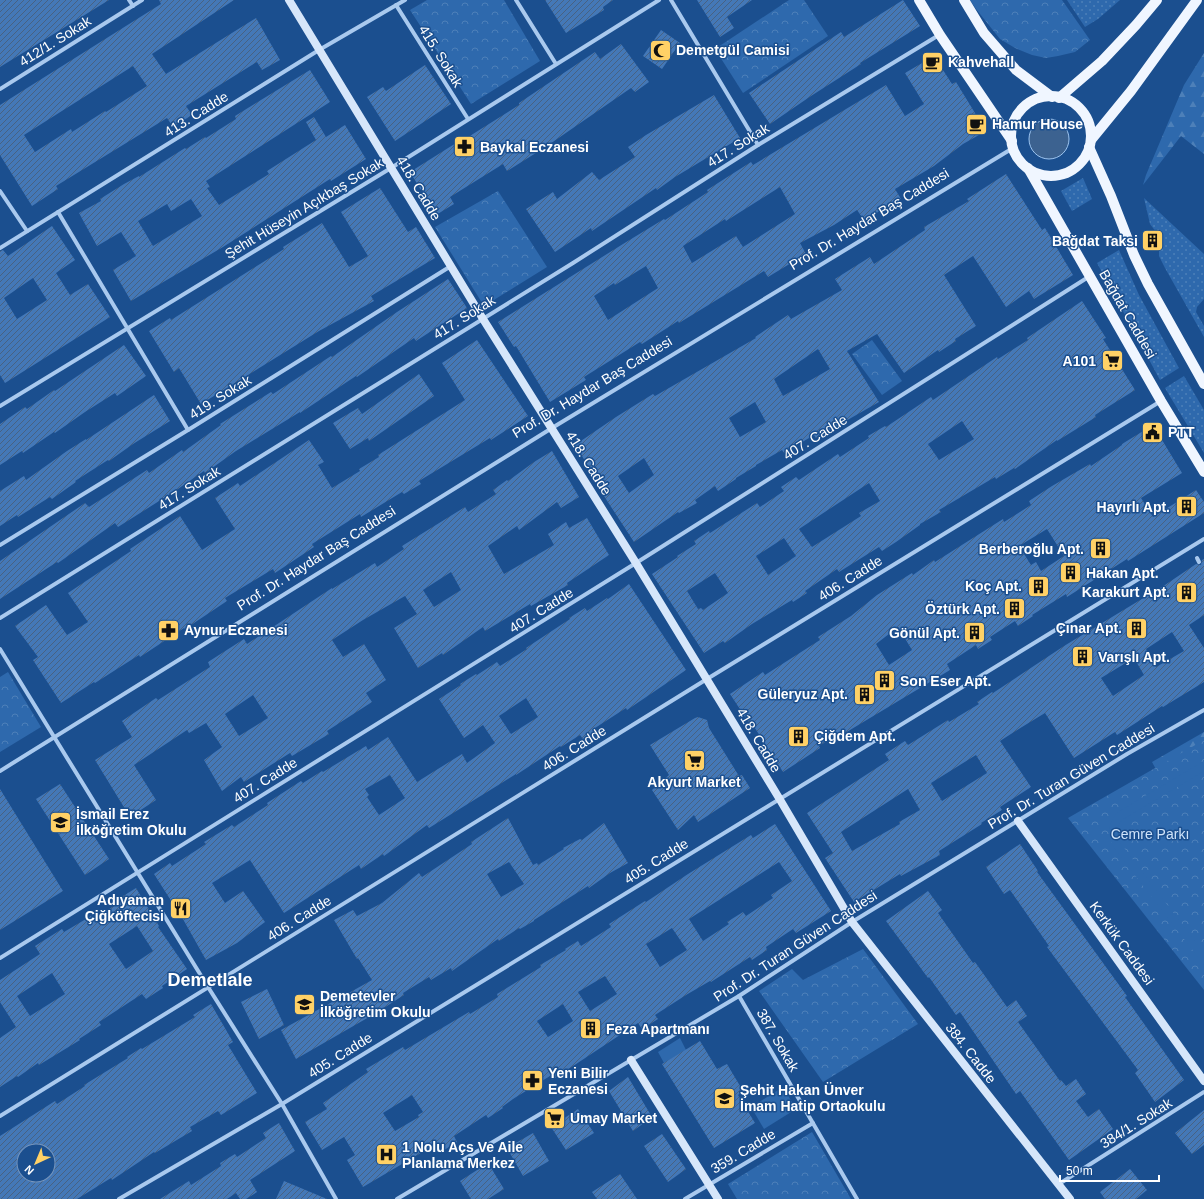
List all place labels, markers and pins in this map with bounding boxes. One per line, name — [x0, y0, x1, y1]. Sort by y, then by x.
mosque icon: Demetgül Camisi — [648, 37, 674, 63]
place label: Demetgül Camisi — [676, 42, 790, 58]
cafe icon: Kahvehall — [920, 49, 946, 75]
place label: Kahvehall — [948, 54, 1014, 70]
cafe icon: Hamur House — [963, 111, 989, 137]
place label: Hamur House — [992, 116, 1083, 132]
pharmacy icon: Baykal Eczanesi — [451, 134, 477, 160]
place label: Baykal Eczanesi — [480, 139, 589, 155]
building icon: Bağdat Taksi — [1140, 228, 1166, 254]
place label: Bağdat Taksi — [1052, 233, 1138, 249]
supermarket icon: A101 — [1099, 348, 1125, 374]
place label: A101 — [1063, 353, 1096, 369]
public building icon: PTT — [1140, 419, 1166, 445]
place label: PTT — [1168, 424, 1195, 440]
building icon: Hayırlı Apt. — [1173, 494, 1199, 520]
place label: Hayırlı Apt. — [1097, 499, 1170, 515]
building icon: Berberoğlu Apt. — [1087, 536, 1113, 562]
place label: Berberoğlu Apt. — [979, 541, 1084, 557]
building icon: Hakan Apt. — [1058, 560, 1084, 586]
place label: Hakan Apt. — [1086, 565, 1159, 581]
building icon: Koç Apt. — [1025, 573, 1051, 599]
place label: Koç Apt. — [965, 578, 1022, 594]
building icon: Karakurt Apt. — [1173, 579, 1199, 605]
place label: Karakurt Apt. — [1082, 584, 1170, 600]
building icon: Öztürk Apt. — [1002, 596, 1028, 622]
place label: Öztürk Apt. — [925, 601, 1000, 617]
building icon: Çınar Apt. — [1124, 615, 1150, 641]
pharmacy icon: Aynur Eczanesi — [155, 617, 181, 643]
building icon: Gönül Apt. — [962, 620, 988, 646]
place label: Çınar Apt. — [1056, 620, 1122, 636]
place label: Aynur Eczanesi — [184, 622, 288, 638]
place label: Gönül Apt. — [889, 625, 960, 641]
building icon: Varışlı Apt. — [1070, 644, 1096, 670]
place label: Varışlı Apt. — [1098, 649, 1170, 665]
building icon: Son Eser Apt. — [872, 668, 898, 694]
place label: Son Eser Apt. — [900, 673, 991, 689]
building icon: Güleryuz Apt. — [851, 681, 877, 707]
place label: Güleryuz Apt. — [758, 686, 848, 702]
building icon: Çiğdem Apt. — [786, 723, 812, 749]
place label: Çiğdem Apt. — [814, 728, 896, 744]
supermarket icon: Akyurt Market — [681, 747, 707, 773]
place label: Akyurt Market — [647, 774, 741, 790]
place label: İsmail Erez İlköğretim Okulu — [76, 806, 186, 838]
school or university icon: İsmail Erez İlköğretim Okulu — [48, 809, 74, 835]
place label: Adıyaman Çiğköftecisi — [85, 892, 164, 924]
restaurant icon: Adıyaman Çiğköftecisi — [167, 895, 193, 921]
place label: Demetevler İlköğretim Okulu — [320, 988, 430, 1020]
school or university icon: Demetevler İlköğretim Okulu — [291, 991, 317, 1017]
building icon: Feza Apartmanı — [577, 1016, 603, 1042]
place label: Feza Apartmanı — [606, 1021, 710, 1037]
place label: Yeni Bilir Eczanesi — [548, 1065, 608, 1097]
pharmacy icon: Yeni Bilir Eczanesi — [519, 1068, 545, 1094]
place label: Şehit Hakan Ünver İmam Hatip Ortaokulu — [740, 1082, 885, 1114]
school or university icon: Şehit Hakan Ünver İmam Hatip Ortaokulu — [712, 1085, 738, 1111]
supermarket icon: Umay Market — [541, 1105, 567, 1131]
place label: Umay Market — [570, 1110, 657, 1126]
place label: 1 Nolu Açs Ve Aile Planlama Merkez — [402, 1139, 523, 1171]
hospital icon: 1 Nolu Açs Ve Aile Planlama Merkez — [373, 1142, 399, 1168]

